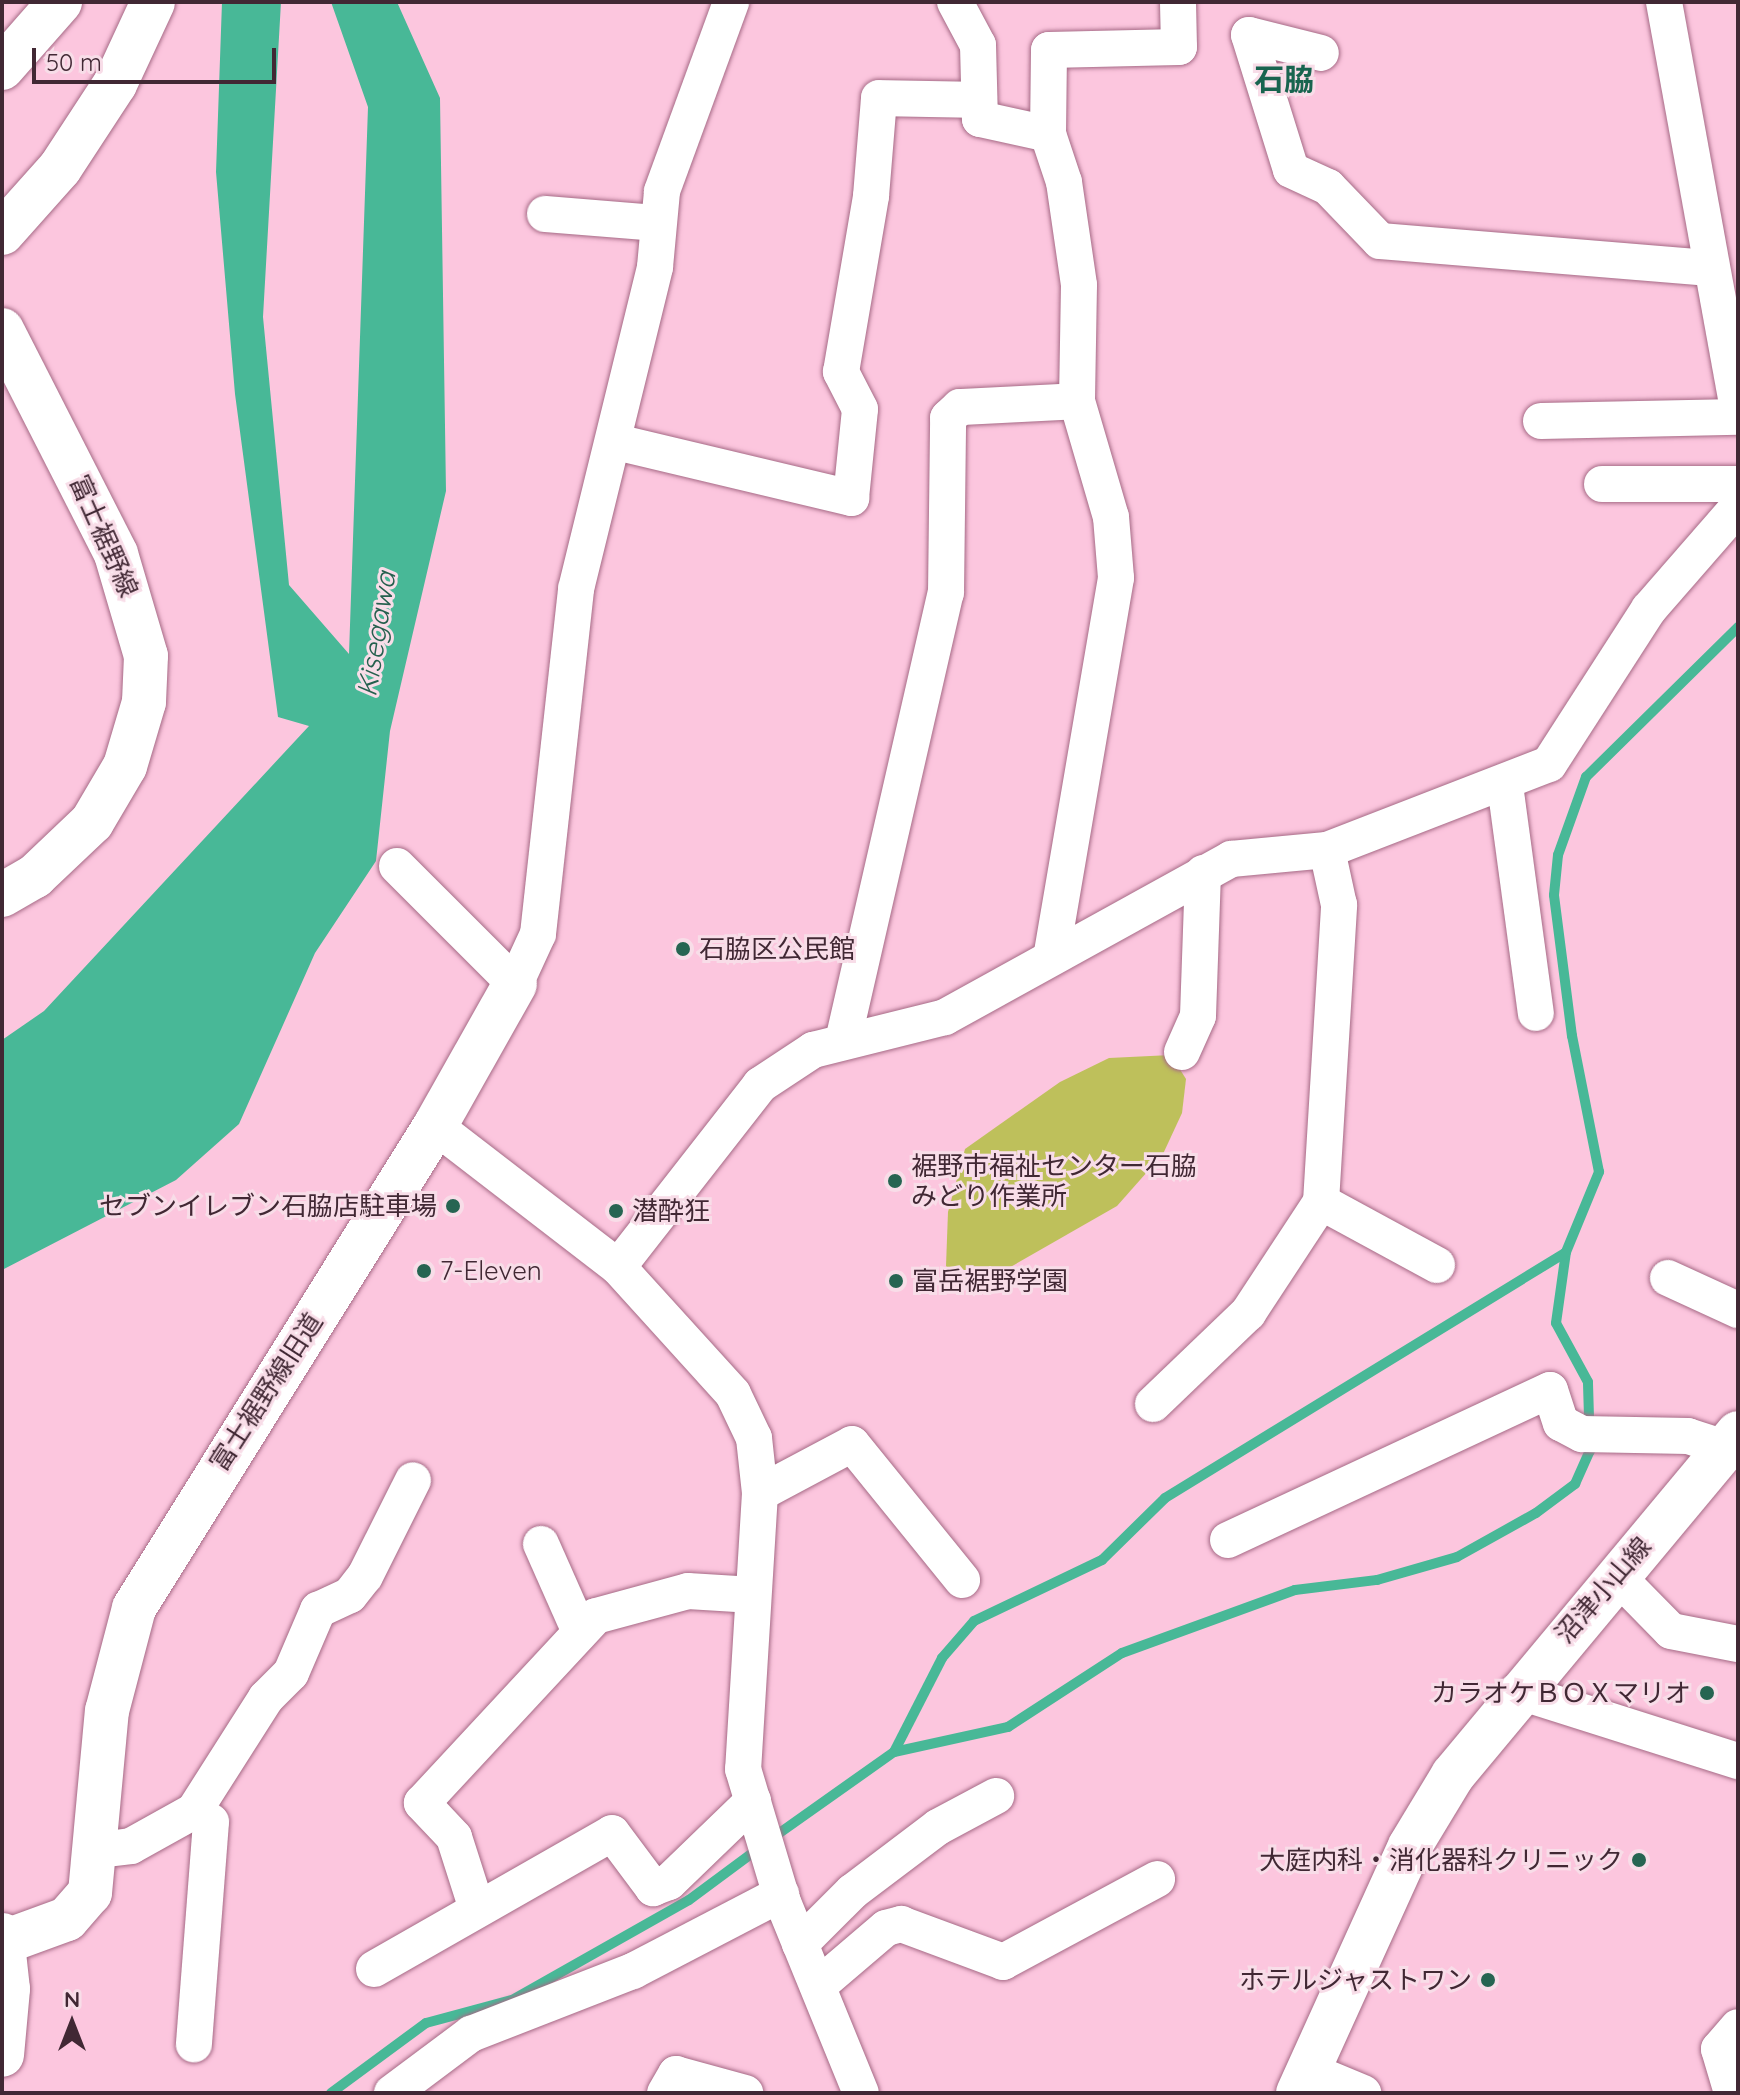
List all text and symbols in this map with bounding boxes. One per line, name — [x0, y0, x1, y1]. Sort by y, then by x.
scale bar — [36, 32, 280, 82]
text: 50 m — [46, 47, 102, 77]
district label: 石脇 — [1254, 61, 1314, 97]
street label: 富士裾野線 — [63, 470, 145, 602]
water label: Kisegawa — [350, 569, 402, 699]
place label: 石脇区公民館 — [699, 933, 855, 965]
marker: 石脇区公民館 — [674, 940, 692, 958]
place label: 裾野市福祉センター石脇 みどり作業所 — [911, 1150, 1197, 1212]
marker: 裾野市福祉センター石脇 みどり作業所 — [886, 1172, 904, 1190]
place label: セブンイレブン石脇店駐車場 — [99, 1190, 437, 1222]
place label: 潜酔狂 — [632, 1195, 710, 1227]
marker: セブンイレブン石脇店駐車場 — [444, 1197, 462, 1215]
marker: 潜酔狂 — [607, 1202, 625, 1220]
place label: 7-Eleven — [440, 1255, 542, 1287]
marker: 7-Eleven — [415, 1262, 433, 1280]
place label: 富岳裾野学園 — [912, 1265, 1068, 1297]
marker: 富岳裾野学園 — [887, 1272, 905, 1290]
street label: 富士裾野線旧道 — [203, 1307, 329, 1477]
street label: 沼津小山線 — [1549, 1531, 1657, 1649]
place label: カラオケＢＯＸマリオ — [1431, 1677, 1691, 1709]
marker: カラオケＢＯＸマリオ — [1698, 1684, 1716, 1702]
place label: 大庭内科・消化器科クリニック — [1259, 1844, 1623, 1876]
marker: 大庭内科・消化器科クリニック — [1630, 1851, 1648, 1869]
place label: ホテルジャストワン — [1238, 1964, 1472, 1996]
marker: ホテルジャストワン — [1479, 1971, 1497, 1989]
north arrow — [32, 1983, 112, 2063]
text: N — [64, 1985, 80, 2013]

